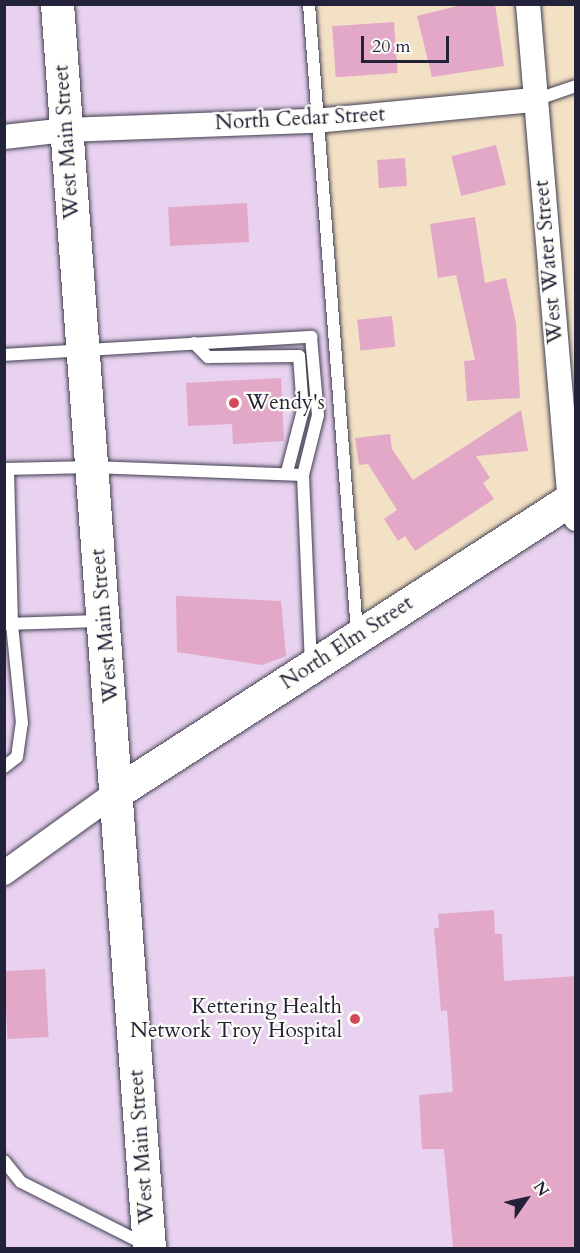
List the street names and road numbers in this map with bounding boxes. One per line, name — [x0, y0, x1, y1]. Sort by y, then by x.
street label: West Main Street — [49, 64, 85, 220]
street label: North Cedar Street — [214, 102, 386, 136]
street label: West Water Street — [529, 179, 569, 345]
street label: West Main Street — [86, 548, 124, 704]
street label: North Elm Street — [276, 591, 418, 695]
street label: West Main Street — [124, 1069, 160, 1225]

